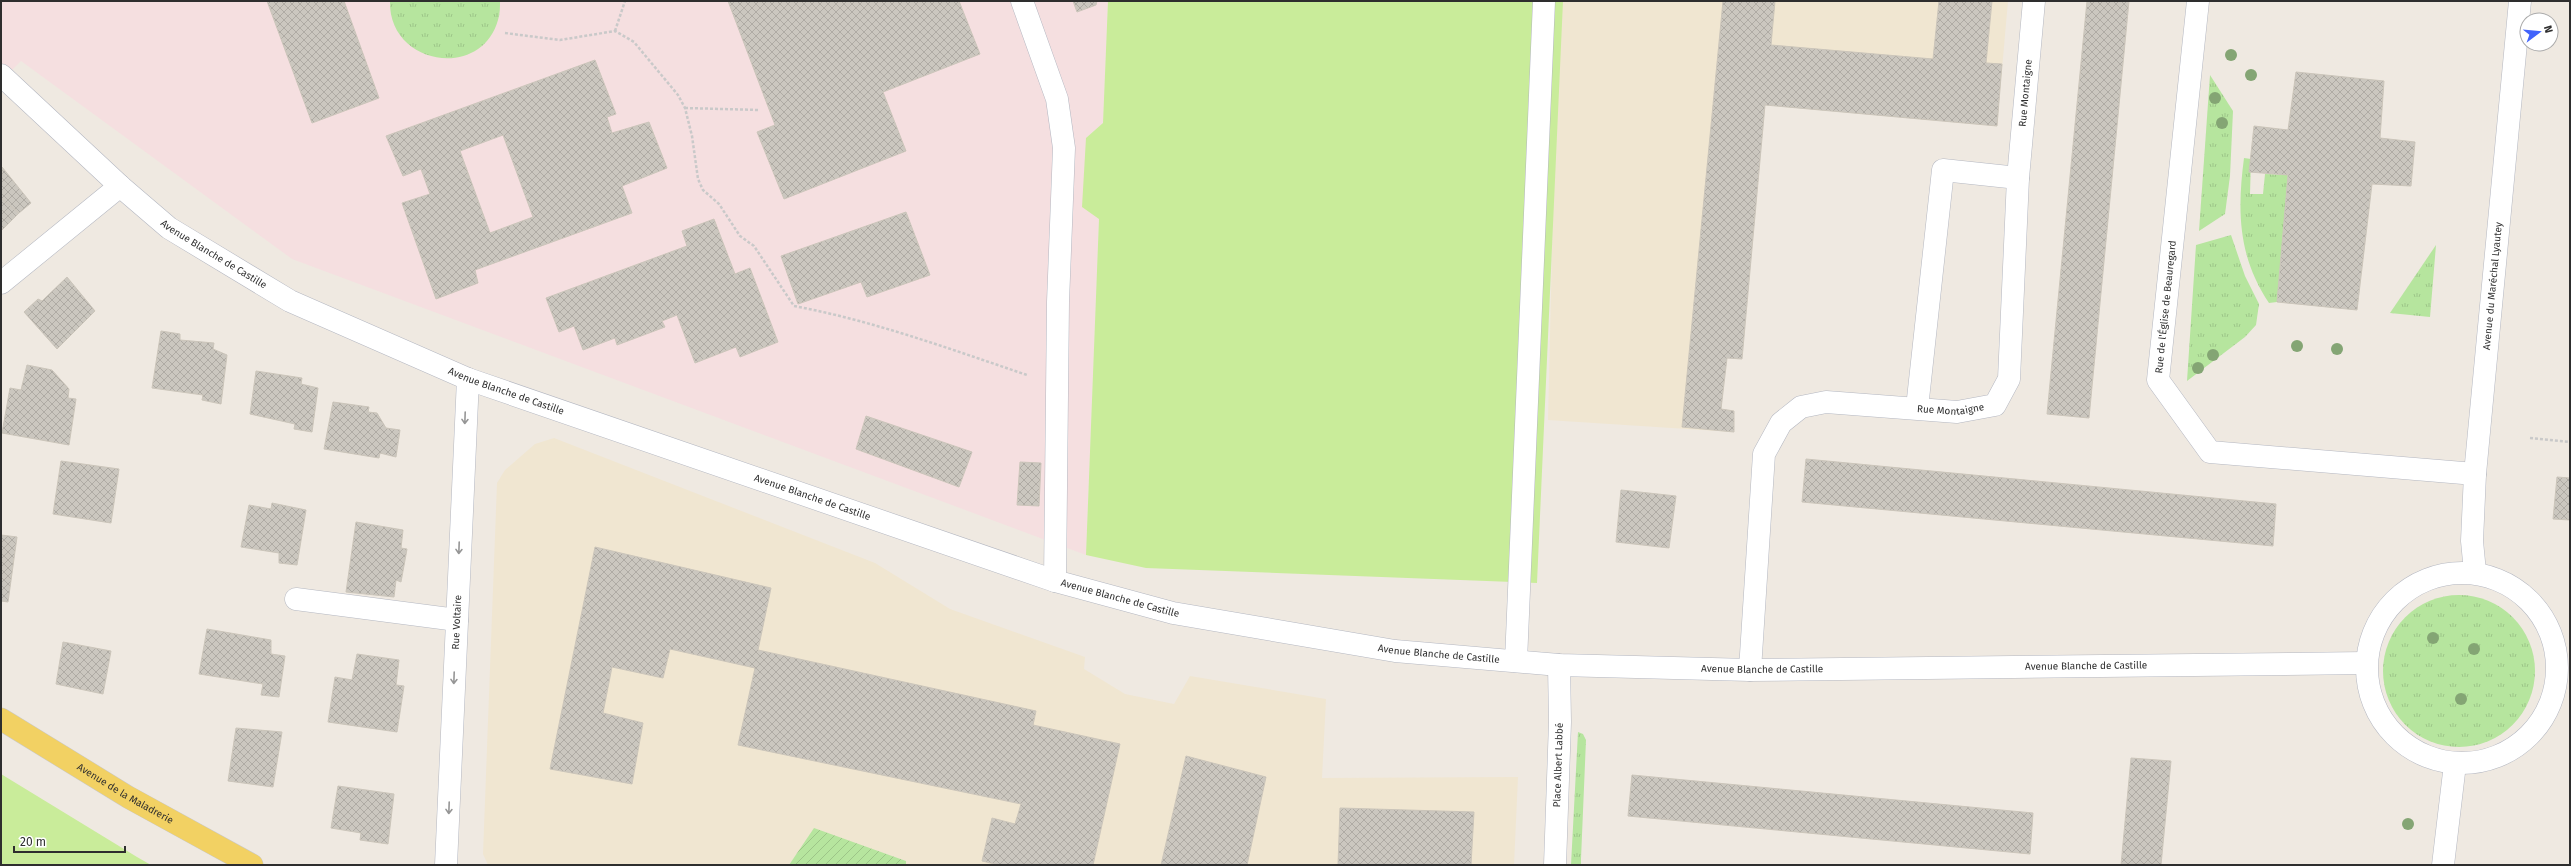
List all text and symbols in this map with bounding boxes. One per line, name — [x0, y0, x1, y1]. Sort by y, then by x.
north arrow — [2519, 12, 2559, 52]
text: N — [2541, 24, 2555, 35]
street label: Rue Montaigne — [2017, 59, 2035, 127]
street label: Avenue Blanche de Castille — [158, 217, 269, 291]
street label: Avenue du Maréchal Lyautey — [2481, 222, 2505, 351]
street label: Rue de l'Église de Beauregard — [2151, 240, 2179, 374]
street label: Avenue Blanche de Castille — [446, 365, 566, 418]
street label: Rue Montaigne — [1916, 401, 1985, 418]
one-way arrow — [461, 411, 468, 424]
street label: Avenue Blanche de Castille — [752, 472, 872, 523]
one-way arrow — [456, 541, 463, 554]
street label: Avenue Blanche de Castille — [1059, 577, 1180, 620]
street label: Rue Voltaire — [450, 595, 464, 650]
street label: Avenue Blanche de Castille — [1377, 642, 1500, 666]
street label: Avenue Blanche de Castille — [2025, 659, 2147, 673]
street label: Avenue Blanche de Castille — [1701, 663, 1823, 676]
one-way arrow — [450, 671, 458, 684]
street label: Place Albert Labbé — [1551, 723, 1566, 808]
street label: Avenue de la Maladrerie — [75, 761, 175, 827]
one-way arrow — [445, 801, 452, 814]
scale bar — [14, 828, 125, 854]
text: 20 m — [20, 835, 46, 849]

